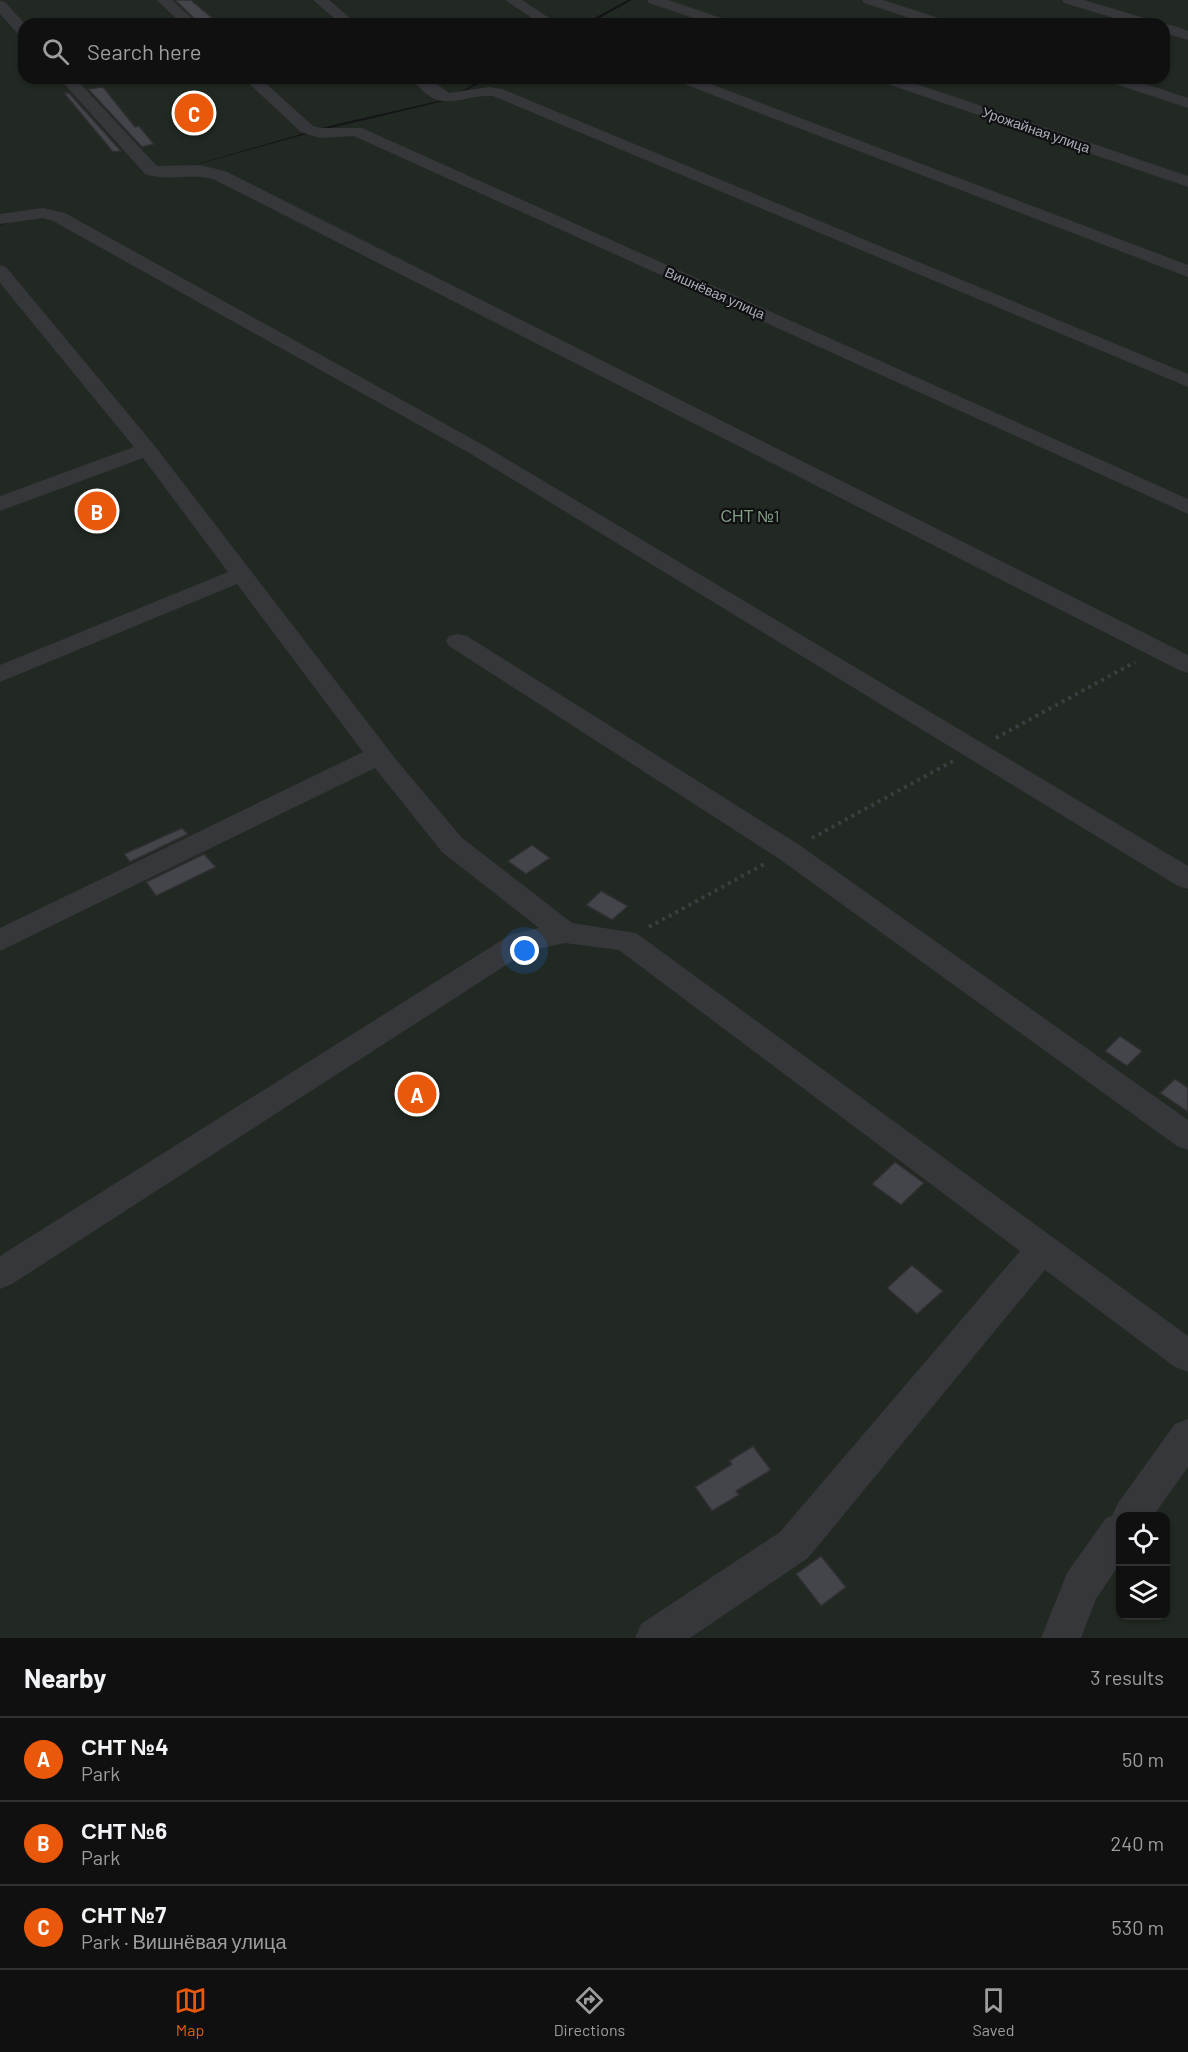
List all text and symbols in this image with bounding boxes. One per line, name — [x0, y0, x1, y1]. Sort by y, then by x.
search box — [18, 18, 1170, 84]
icon: search — [39, 35, 72, 68]
text: Search here — [87, 38, 201, 64]
pin: C — [174, 90, 214, 136]
street label: Урожайная улица — [980, 103, 1093, 156]
street label: Вишнёвая улица — [662, 263, 768, 322]
pin: B — [78, 488, 116, 534]
park label: СНТ №1 — [721, 506, 779, 525]
your location — [510, 936, 539, 965]
pin: A — [398, 1072, 436, 1116]
map controls — [1116, 1512, 1170, 1620]
button: locate — [1116, 1512, 1170, 1566]
button: layers — [1116, 1566, 1170, 1620]
text: Nearby — [24, 1662, 106, 1693]
text: 3 results — [1090, 1665, 1164, 1689]
text: СНТ №4 — [81, 1733, 168, 1759]
text: A — [37, 1747, 50, 1771]
text: 50 m — [1122, 1747, 1164, 1771]
text: Park — [81, 1761, 120, 1785]
text: СНТ №6 — [81, 1817, 167, 1843]
text: B — [37, 1831, 50, 1855]
text: 240 m — [1110, 1831, 1164, 1855]
text: Park — [81, 1845, 120, 1869]
text: СНТ №7 — [81, 1901, 166, 1927]
text: C — [37, 1915, 50, 1939]
text: 530 m — [1112, 1915, 1164, 1939]
text: Park · Вишнёвая улица — [81, 1929, 287, 1953]
tab: Map — [174, 1984, 207, 2039]
tab: Directions — [554, 1984, 625, 2039]
tab: Saved — [972, 1984, 1014, 2039]

